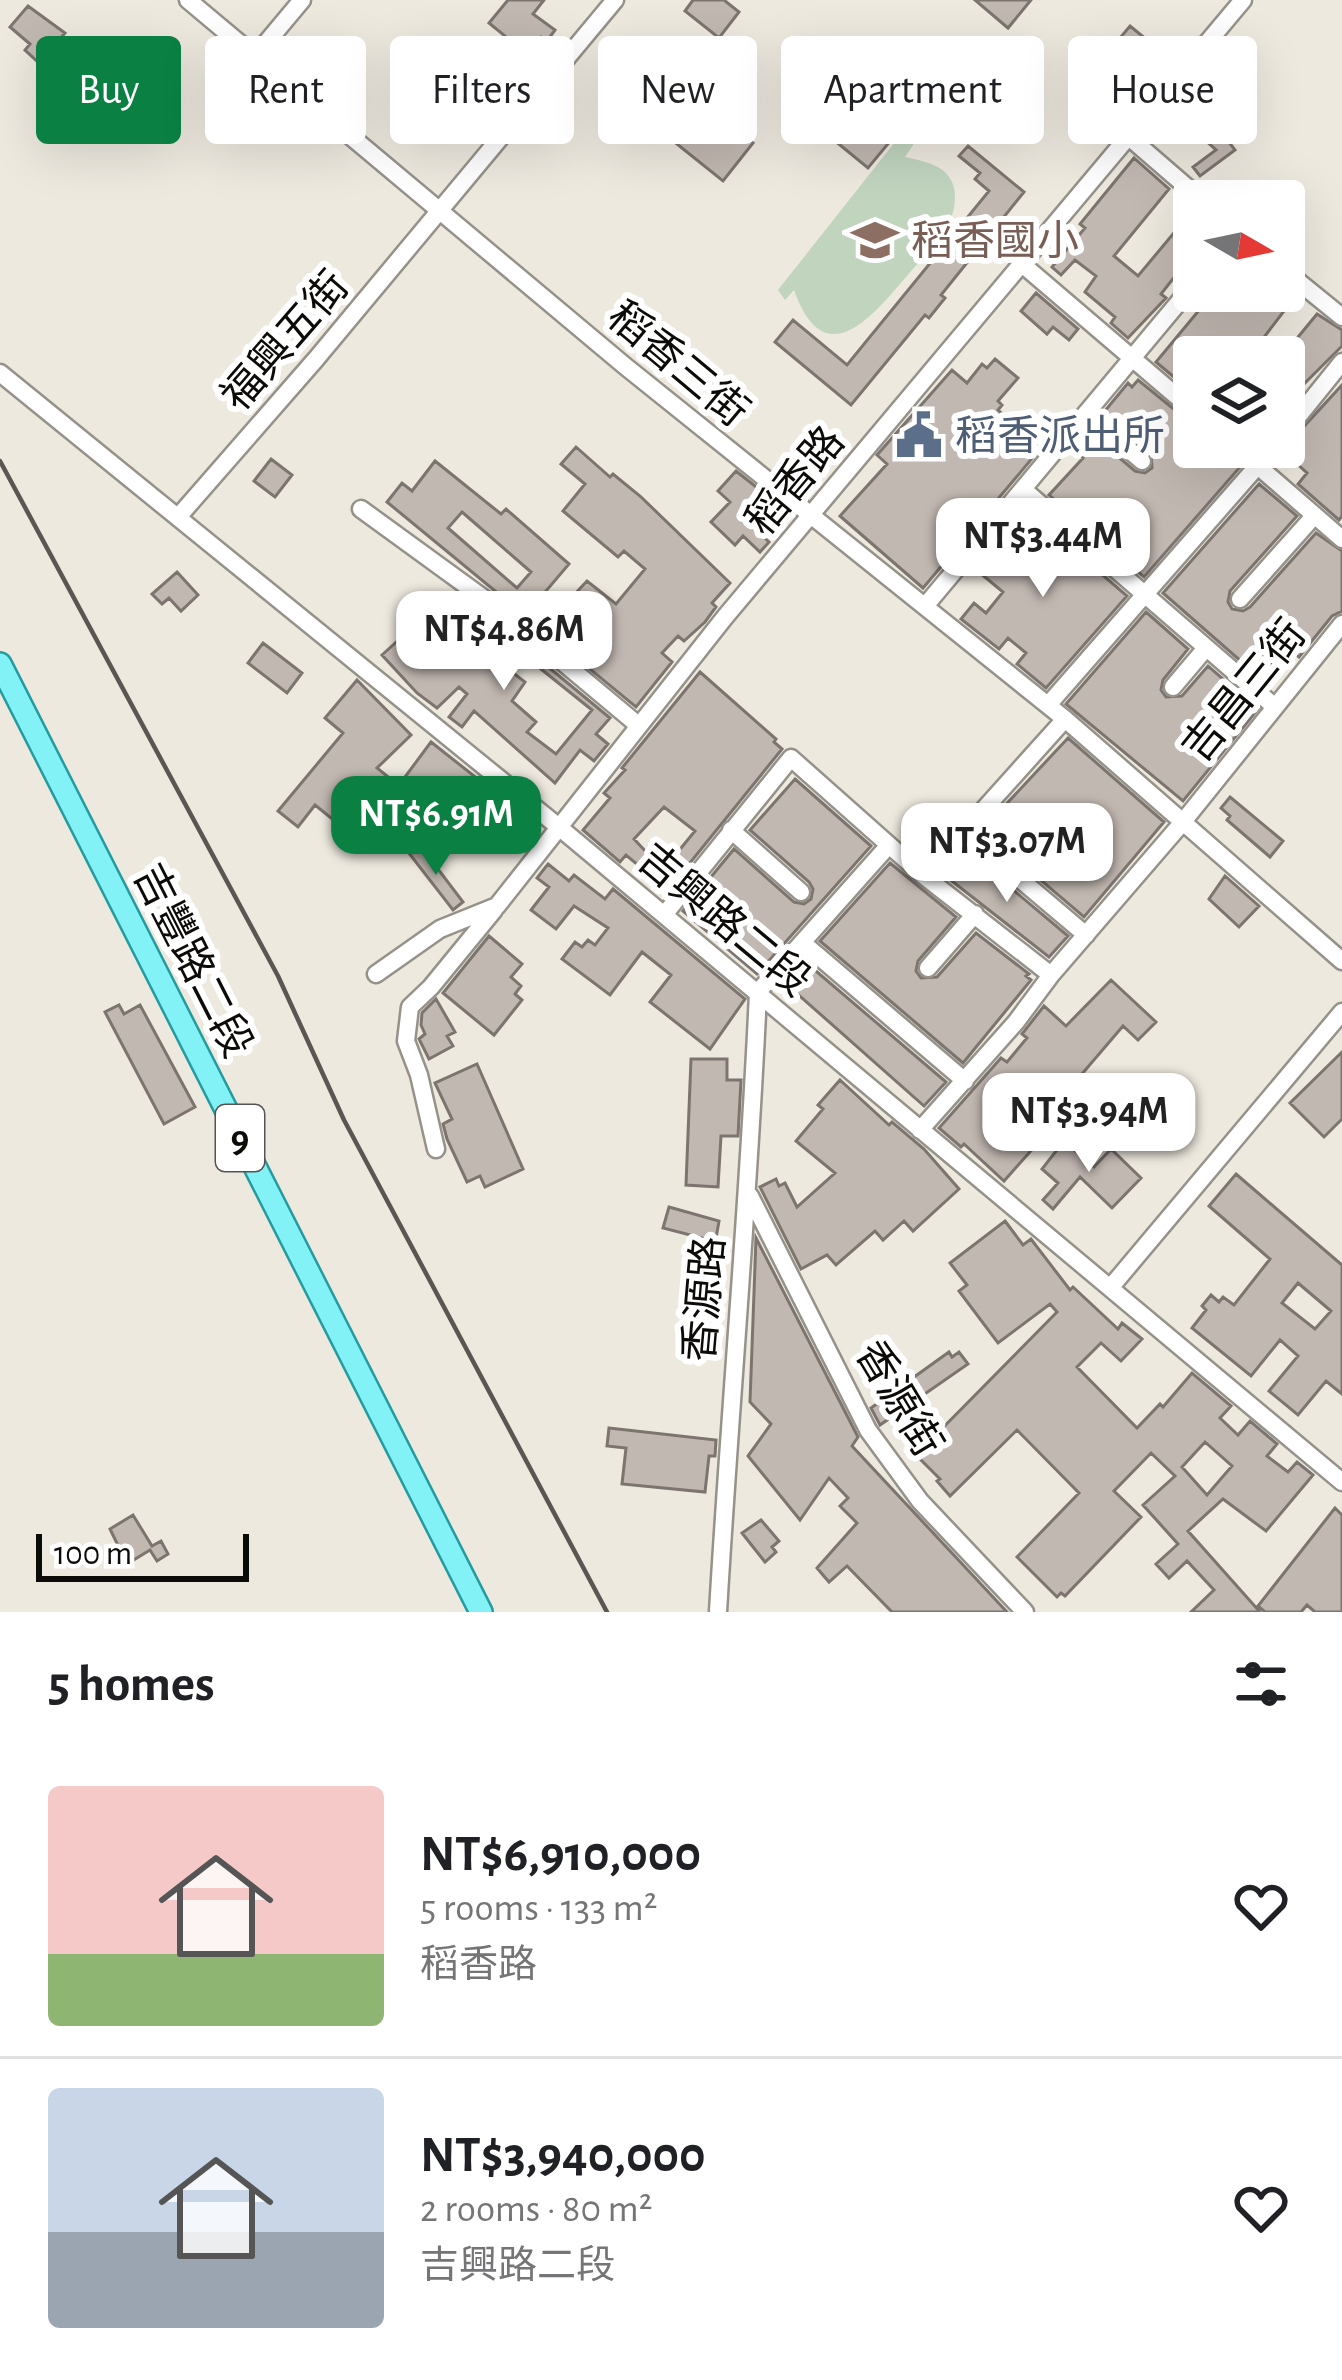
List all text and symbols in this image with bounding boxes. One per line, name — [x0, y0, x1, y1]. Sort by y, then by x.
chip: Buy — [36, 36, 181, 144]
chip: Rent — [205, 36, 366, 144]
chip: Filters — [390, 36, 574, 144]
chip: New — [598, 36, 757, 144]
chip: Apartment — [781, 36, 1044, 144]
chip: House — [1068, 36, 1257, 144]
north arrow — [1173, 180, 1305, 312]
map controls — [1173, 180, 1305, 468]
school or university icon: 稻香國小 — [850, 215, 900, 265]
place label: 稻香國小 — [911, 220, 1079, 263]
street label: 福興五街 — [213, 263, 356, 418]
street label: 稻香三街 — [600, 293, 757, 435]
button: layers — [1173, 336, 1305, 468]
public building icon: 稻香派出所 — [894, 410, 944, 460]
place label: 稻香派出所 — [955, 414, 1165, 458]
street label: 稻香路 — [737, 418, 852, 543]
pin: NT$3.44M — [919, 498, 1167, 600]
text: NT$3.44M — [963, 517, 1123, 556]
pin: NT$4.86M — [380, 591, 628, 693]
text: NT$4.86M — [423, 610, 585, 649]
street label: 吉昌三街 — [1174, 611, 1314, 770]
pin: NT$6.91M — [312, 776, 560, 878]
text: NT$6.91M — [358, 795, 514, 834]
pin: NT$3.07M — [883, 803, 1131, 905]
text: NT$3.07M — [928, 822, 1086, 861]
street label: 吉興路二段 — [630, 835, 819, 1004]
street label: 吉豐路二段 — [126, 857, 260, 1064]
pin: NT$3.94M — [965, 1073, 1213, 1175]
text: NT$3.94M — [1009, 1092, 1169, 1131]
road number: 9 — [216, 1105, 264, 1171]
street label: 香源路 — [677, 1234, 731, 1364]
street label: 香源街 — [848, 1333, 950, 1464]
scale bar — [36, 1528, 249, 1581]
text: 100 m — [54, 1538, 132, 1571]
icon: filters — [1228, 1651, 1294, 1717]
text: 5 homes — [48, 1659, 215, 1710]
text: NT$6,910,000 — [420, 1829, 701, 1880]
icon: home — [144, 1834, 288, 1978]
icon: heart — [1228, 1873, 1294, 1939]
text: 5 rooms · 133 m² — [420, 1889, 657, 1928]
text: 稻香路 — [420, 1946, 537, 1985]
text: NT$3,940,000 — [420, 2130, 706, 2181]
icon: home — [144, 2136, 288, 2280]
icon: heart — [1228, 2175, 1294, 2241]
text: 2 rooms · 80 m² — [420, 2190, 652, 2229]
text: 吉興路二段 — [420, 2247, 615, 2286]

